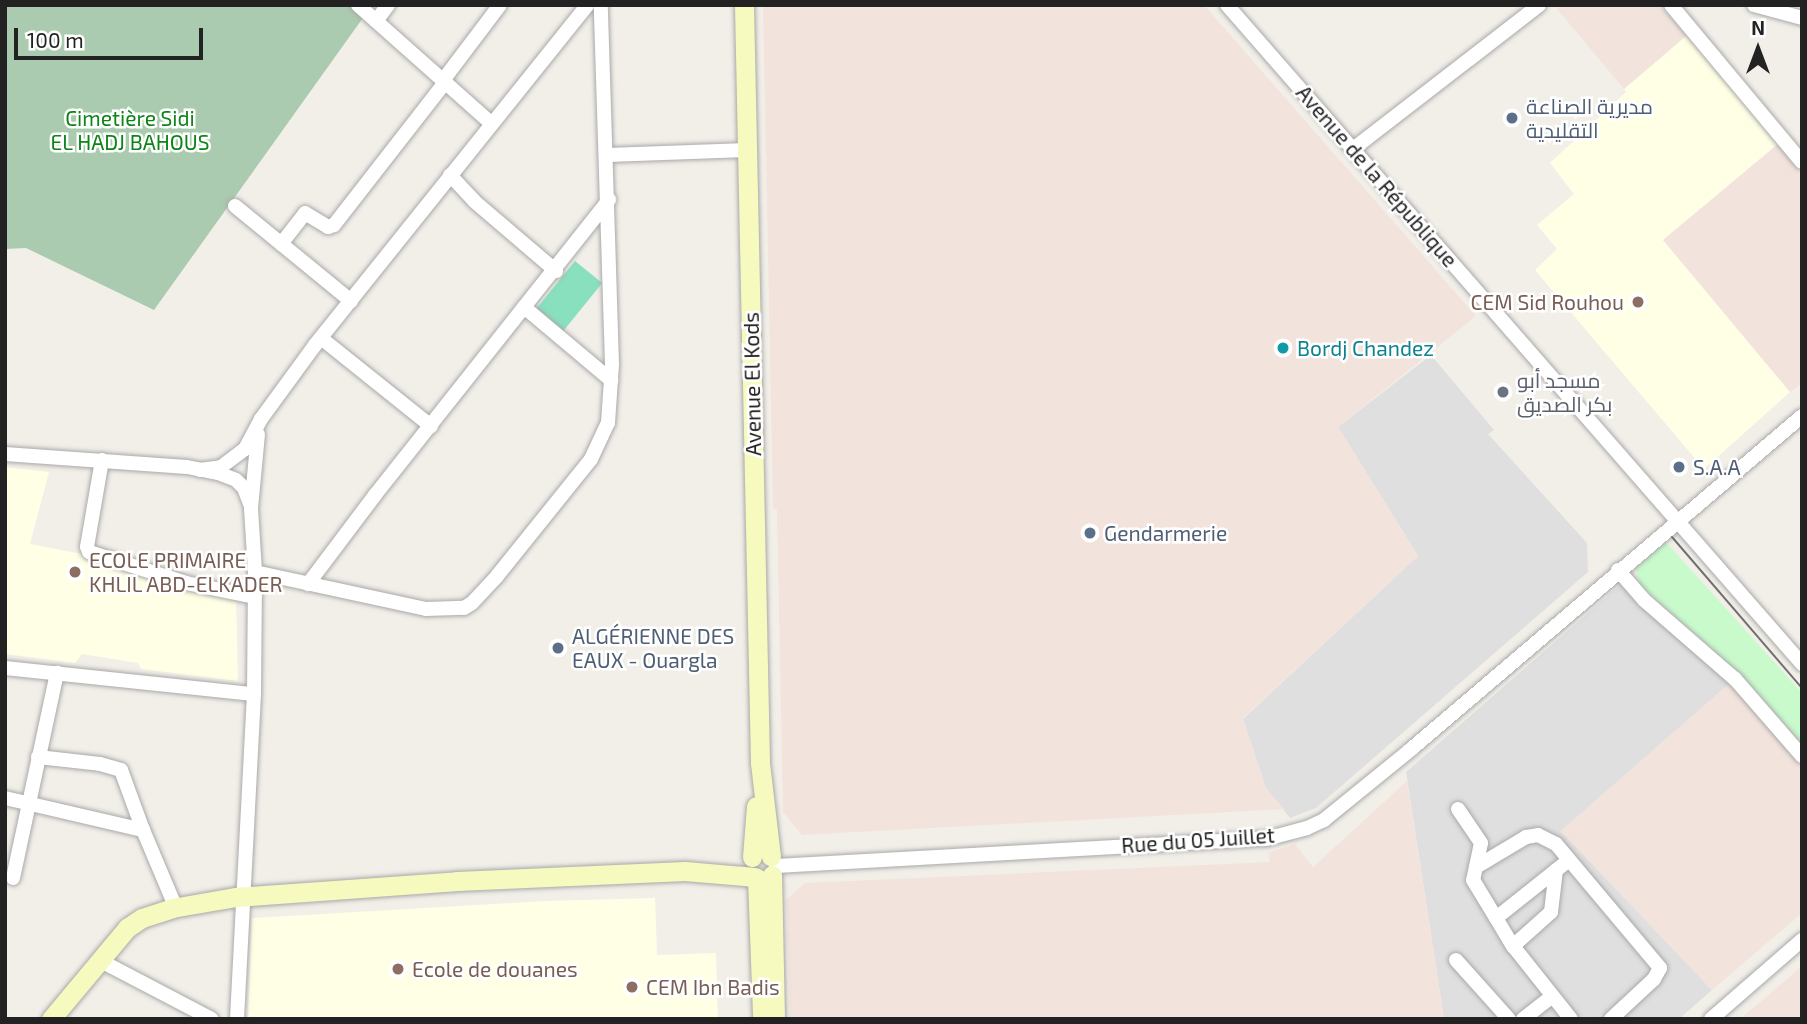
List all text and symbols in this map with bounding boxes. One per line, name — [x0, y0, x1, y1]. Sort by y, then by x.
scale bar — [18, 14, 206, 58]
north arrow — [1723, 14, 1793, 84]
text: N — [1751, 16, 1765, 39]
text: 100 m — [27, 27, 84, 52]
street label: Avenue de la République — [1291, 80, 1463, 272]
place label: مديرية الصناعة التقليدية — [1526, 93, 1653, 143]
park label: Cimetière Sidi EL HADJ BAHOUS — [50, 105, 210, 155]
marker: مديرية الصناعة التقليدية — [1504, 110, 1520, 126]
place label: CEM Sid Rouhou — [1471, 289, 1624, 315]
marker: CEM Sid Rouhou — [1630, 294, 1646, 310]
street label: Avenue El Kods — [738, 312, 766, 456]
place label: Bordj Chandez — [1297, 335, 1434, 361]
marker: Bordj Chandez — [1275, 340, 1291, 356]
place label: مسجد أبو بكر الصديق — [1517, 367, 1612, 417]
marker: مسجد أبو بكر الصديق — [1495, 384, 1511, 400]
place label: S.A.A — [1693, 454, 1741, 480]
marker: S.A.A — [1671, 459, 1687, 475]
place label: Gendarmerie — [1104, 520, 1227, 546]
marker: Gendarmerie — [1082, 525, 1098, 541]
place label: ECOLE PRIMAIRE KHLIL ABD-ELKADER — [89, 547, 283, 597]
marker: ECOLE PRIMAIRE KHLIL ABD-ELKADER — [67, 564, 83, 580]
place label: ALGÉRIENNE DES EAUX - Ouargla — [572, 623, 734, 673]
marker: ALGÉRIENNE DES EAUX - Ouargla — [550, 640, 566, 656]
street label: Rue du 05 Juillet — [1120, 822, 1276, 858]
place label: Ecole de douanes — [412, 956, 578, 982]
marker: Ecole de douanes — [390, 961, 406, 977]
place label: CEM Ibn Badis — [646, 974, 780, 1000]
marker: CEM Ibn Badis — [624, 979, 640, 995]

